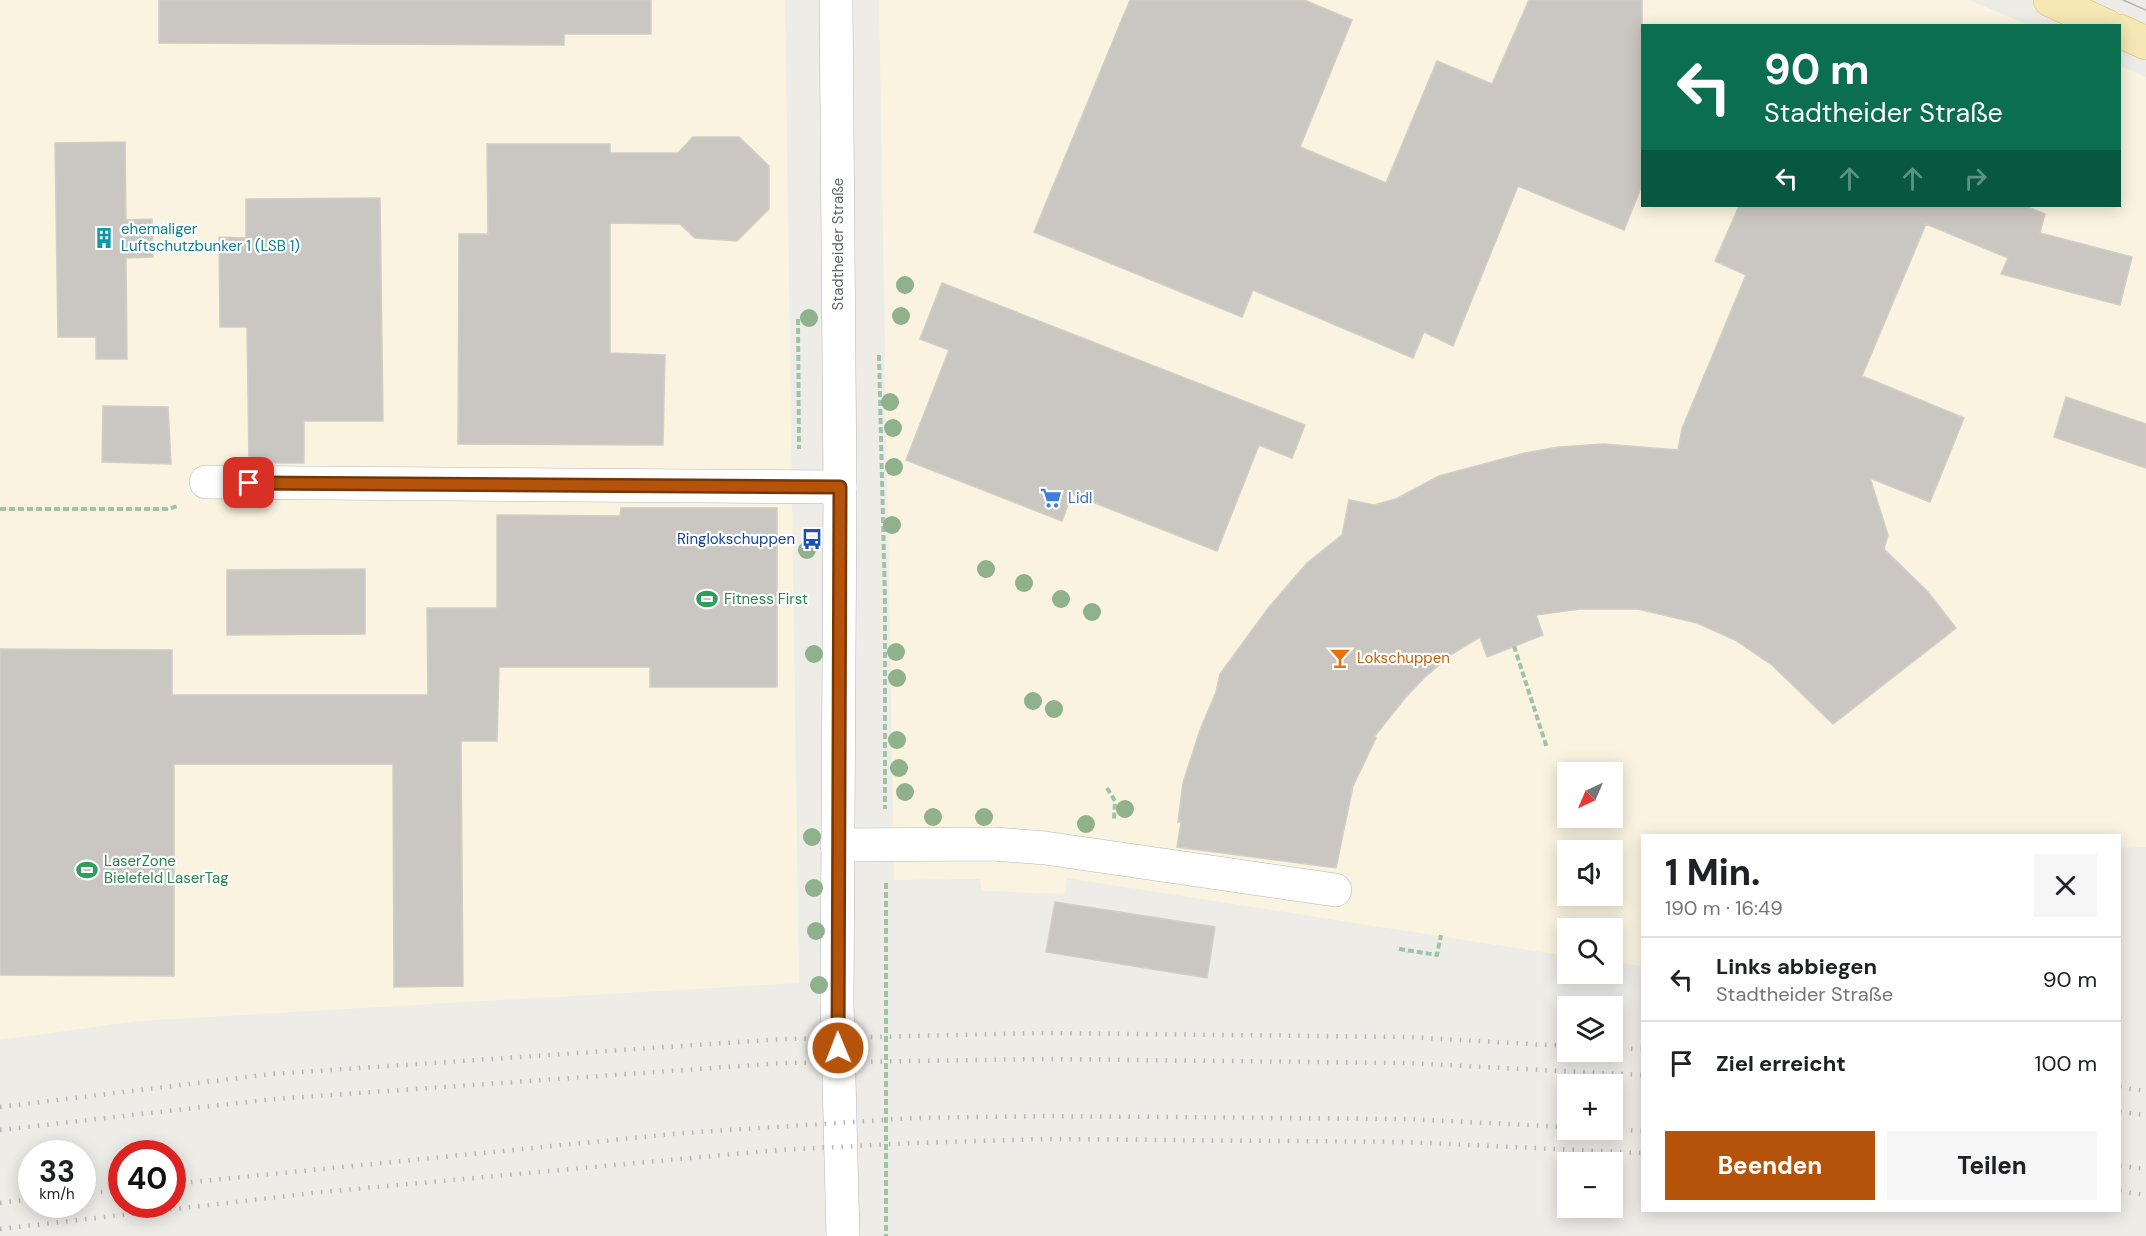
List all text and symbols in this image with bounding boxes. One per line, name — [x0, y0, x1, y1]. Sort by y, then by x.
text: 90 m — [1764, 42, 1870, 97]
icon: left — [1665, 48, 1743, 126]
text: Stadtheider Straße — [1764, 95, 2003, 130]
icon: left — [1770, 162, 1803, 195]
icon: ahead — [1833, 162, 1866, 195]
icon: ahead — [1896, 162, 1929, 195]
icon: right — [1959, 162, 1992, 195]
street label: Stadtheider Straße — [828, 178, 848, 310]
place label: ehemaliger Luftschutzbunker 1 (LSB 1) — [121, 219, 300, 256]
building icon: ehemaliger Luftschutzbunker 1 (LSB 1) — [92, 226, 116, 250]
pin — [223, 457, 274, 508]
icon: arrive — [232, 466, 265, 499]
supermarket icon: Lidl — [1039, 486, 1063, 510]
place label: Lidl — [1068, 488, 1092, 508]
bus stop icon: Ringlokschuppen — [800, 527, 824, 551]
place label: Ringlokschuppen — [677, 529, 795, 549]
sports icon: Fitness First — [695, 587, 719, 611]
place label: Fitness First — [724, 589, 808, 609]
bar icon: Lokschuppen — [1328, 646, 1352, 670]
place label: Lokschuppen — [1357, 648, 1450, 668]
north arrow — [1557, 762, 1623, 828]
map controls — [1557, 762, 1623, 1218]
button: sound — [1557, 840, 1623, 906]
text: 1 Min. — [1665, 849, 1760, 896]
place label: LaserZone Bielefeld LaserTag — [104, 851, 229, 888]
button: close — [2034, 854, 2097, 917]
sports icon: LaserZone Bielefeld LaserTag — [75, 858, 99, 882]
text: 190 m · 16:49 — [1665, 895, 1783, 921]
button: search — [1557, 918, 1623, 984]
text: Links abbiegen — [1716, 952, 1877, 981]
icon: left — [1665, 963, 1698, 996]
text: 90 m — [2043, 965, 2097, 994]
text: Stadtheider Straße — [1716, 981, 1893, 1007]
button: layers — [1557, 996, 1623, 1062]
position arrow — [806, 1016, 870, 1080]
icon: arrive — [1665, 1047, 1698, 1080]
text: Ziel erreicht — [1716, 1049, 1846, 1078]
text: 100 m — [2035, 1049, 2097, 1078]
button: + — [1557, 1074, 1623, 1140]
button: Beenden — [1665, 1131, 1875, 1200]
button: Teilen — [1887, 1131, 2097, 1200]
speed limit sign: 40 — [108, 1140, 186, 1218]
text: 33 — [39, 1152, 75, 1191]
button: − — [1557, 1152, 1623, 1218]
text: km/h — [39, 1184, 75, 1204]

